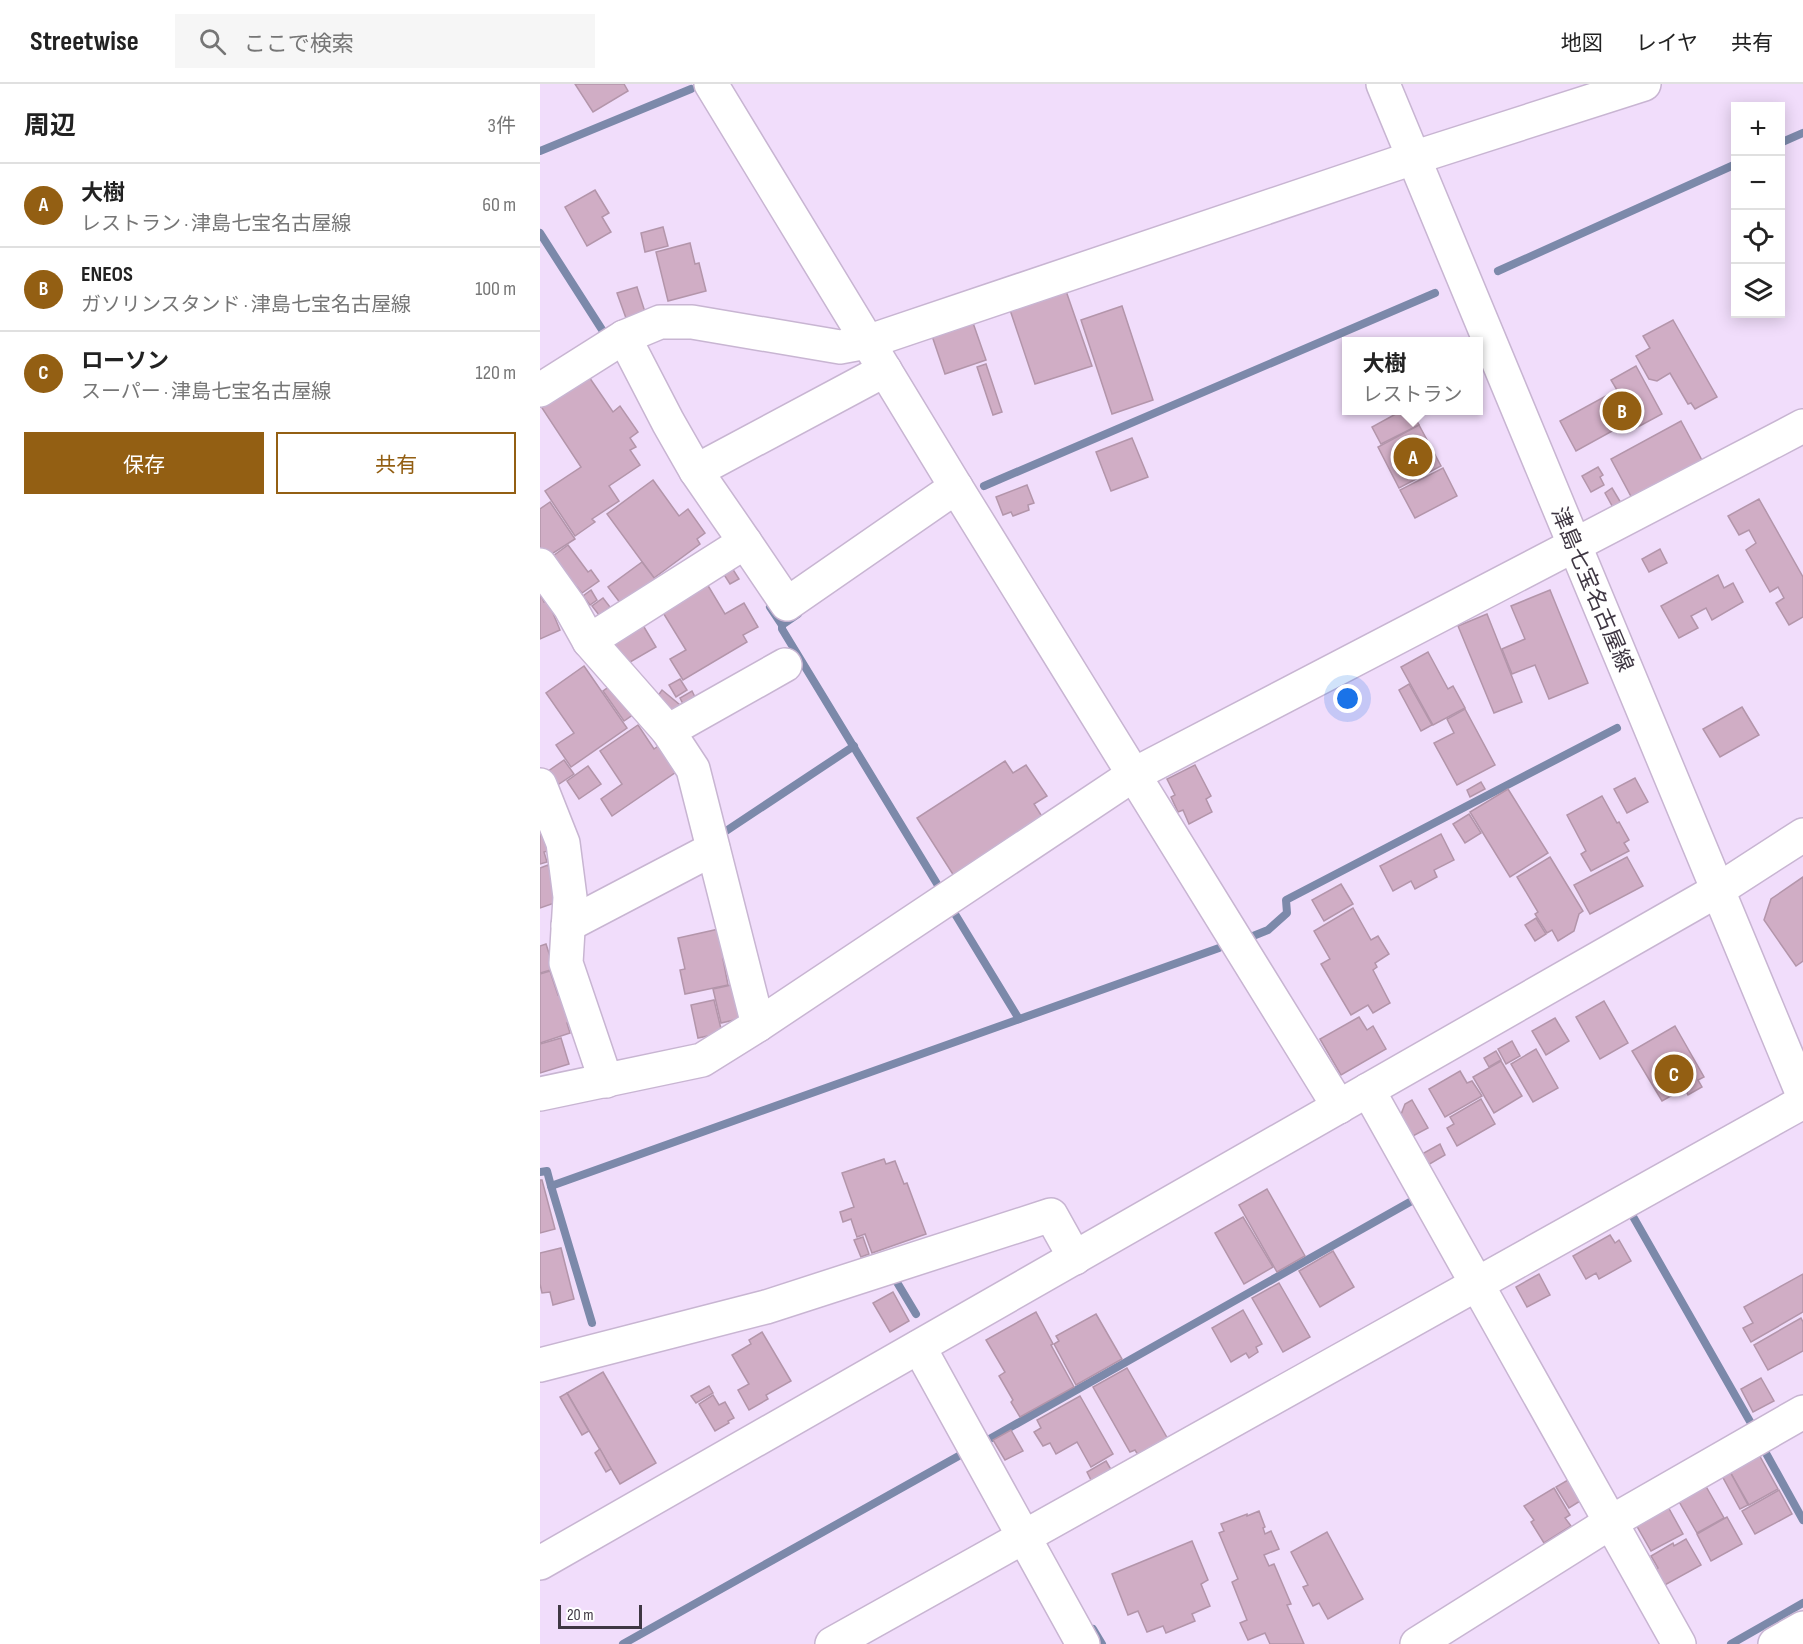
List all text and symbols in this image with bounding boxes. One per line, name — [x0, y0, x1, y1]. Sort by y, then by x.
search box — [175, 14, 595, 68]
text: Streetwise — [30, 25, 139, 58]
icon: search — [196, 25, 229, 58]
text: ここで検索 — [244, 31, 354, 58]
text: 地図 — [1561, 31, 1603, 56]
text: レイヤ — [1636, 31, 1698, 56]
text: 共有 — [1731, 31, 1773, 56]
map controls — [1731, 102, 1785, 318]
button: + — [1731, 102, 1785, 156]
text: 周辺 — [24, 111, 76, 142]
text: 3件 — [488, 114, 516, 138]
button: − — [1731, 156, 1785, 210]
text: 大樹 — [81, 180, 125, 207]
text: A — [39, 193, 48, 217]
text: 60 m — [482, 193, 516, 217]
button: locate — [1731, 210, 1785, 264]
text: レストラン · 津島七宝名古屋線 — [81, 212, 351, 236]
text: ENEOS — [81, 261, 133, 288]
button: layers — [1731, 264, 1785, 318]
text: B — [39, 277, 48, 301]
text: 100 m — [475, 277, 516, 301]
text: ガソリンスタンド · 津島七宝名古屋線 — [81, 293, 411, 317]
popup — [1342, 337, 1483, 415]
text: ローソン — [81, 348, 169, 375]
text: 大樹 — [1363, 351, 1407, 378]
text: C — [38, 361, 49, 385]
text: 120 m — [476, 361, 516, 385]
text: スーパー · 津島七宝名古屋線 — [81, 380, 331, 404]
text: レストラン — [1363, 383, 1463, 407]
pin: B — [1602, 388, 1642, 434]
button: 保存 — [24, 432, 264, 494]
button: 共有 — [276, 432, 516, 494]
pin: A — [1394, 434, 1432, 479]
street label: 津島七宝名古屋線 — [1545, 503, 1638, 676]
your location — [1333, 684, 1362, 713]
pin: C — [1654, 1052, 1694, 1096]
scale bar — [558, 1602, 642, 1630]
text: 20 m — [567, 1606, 594, 1625]

